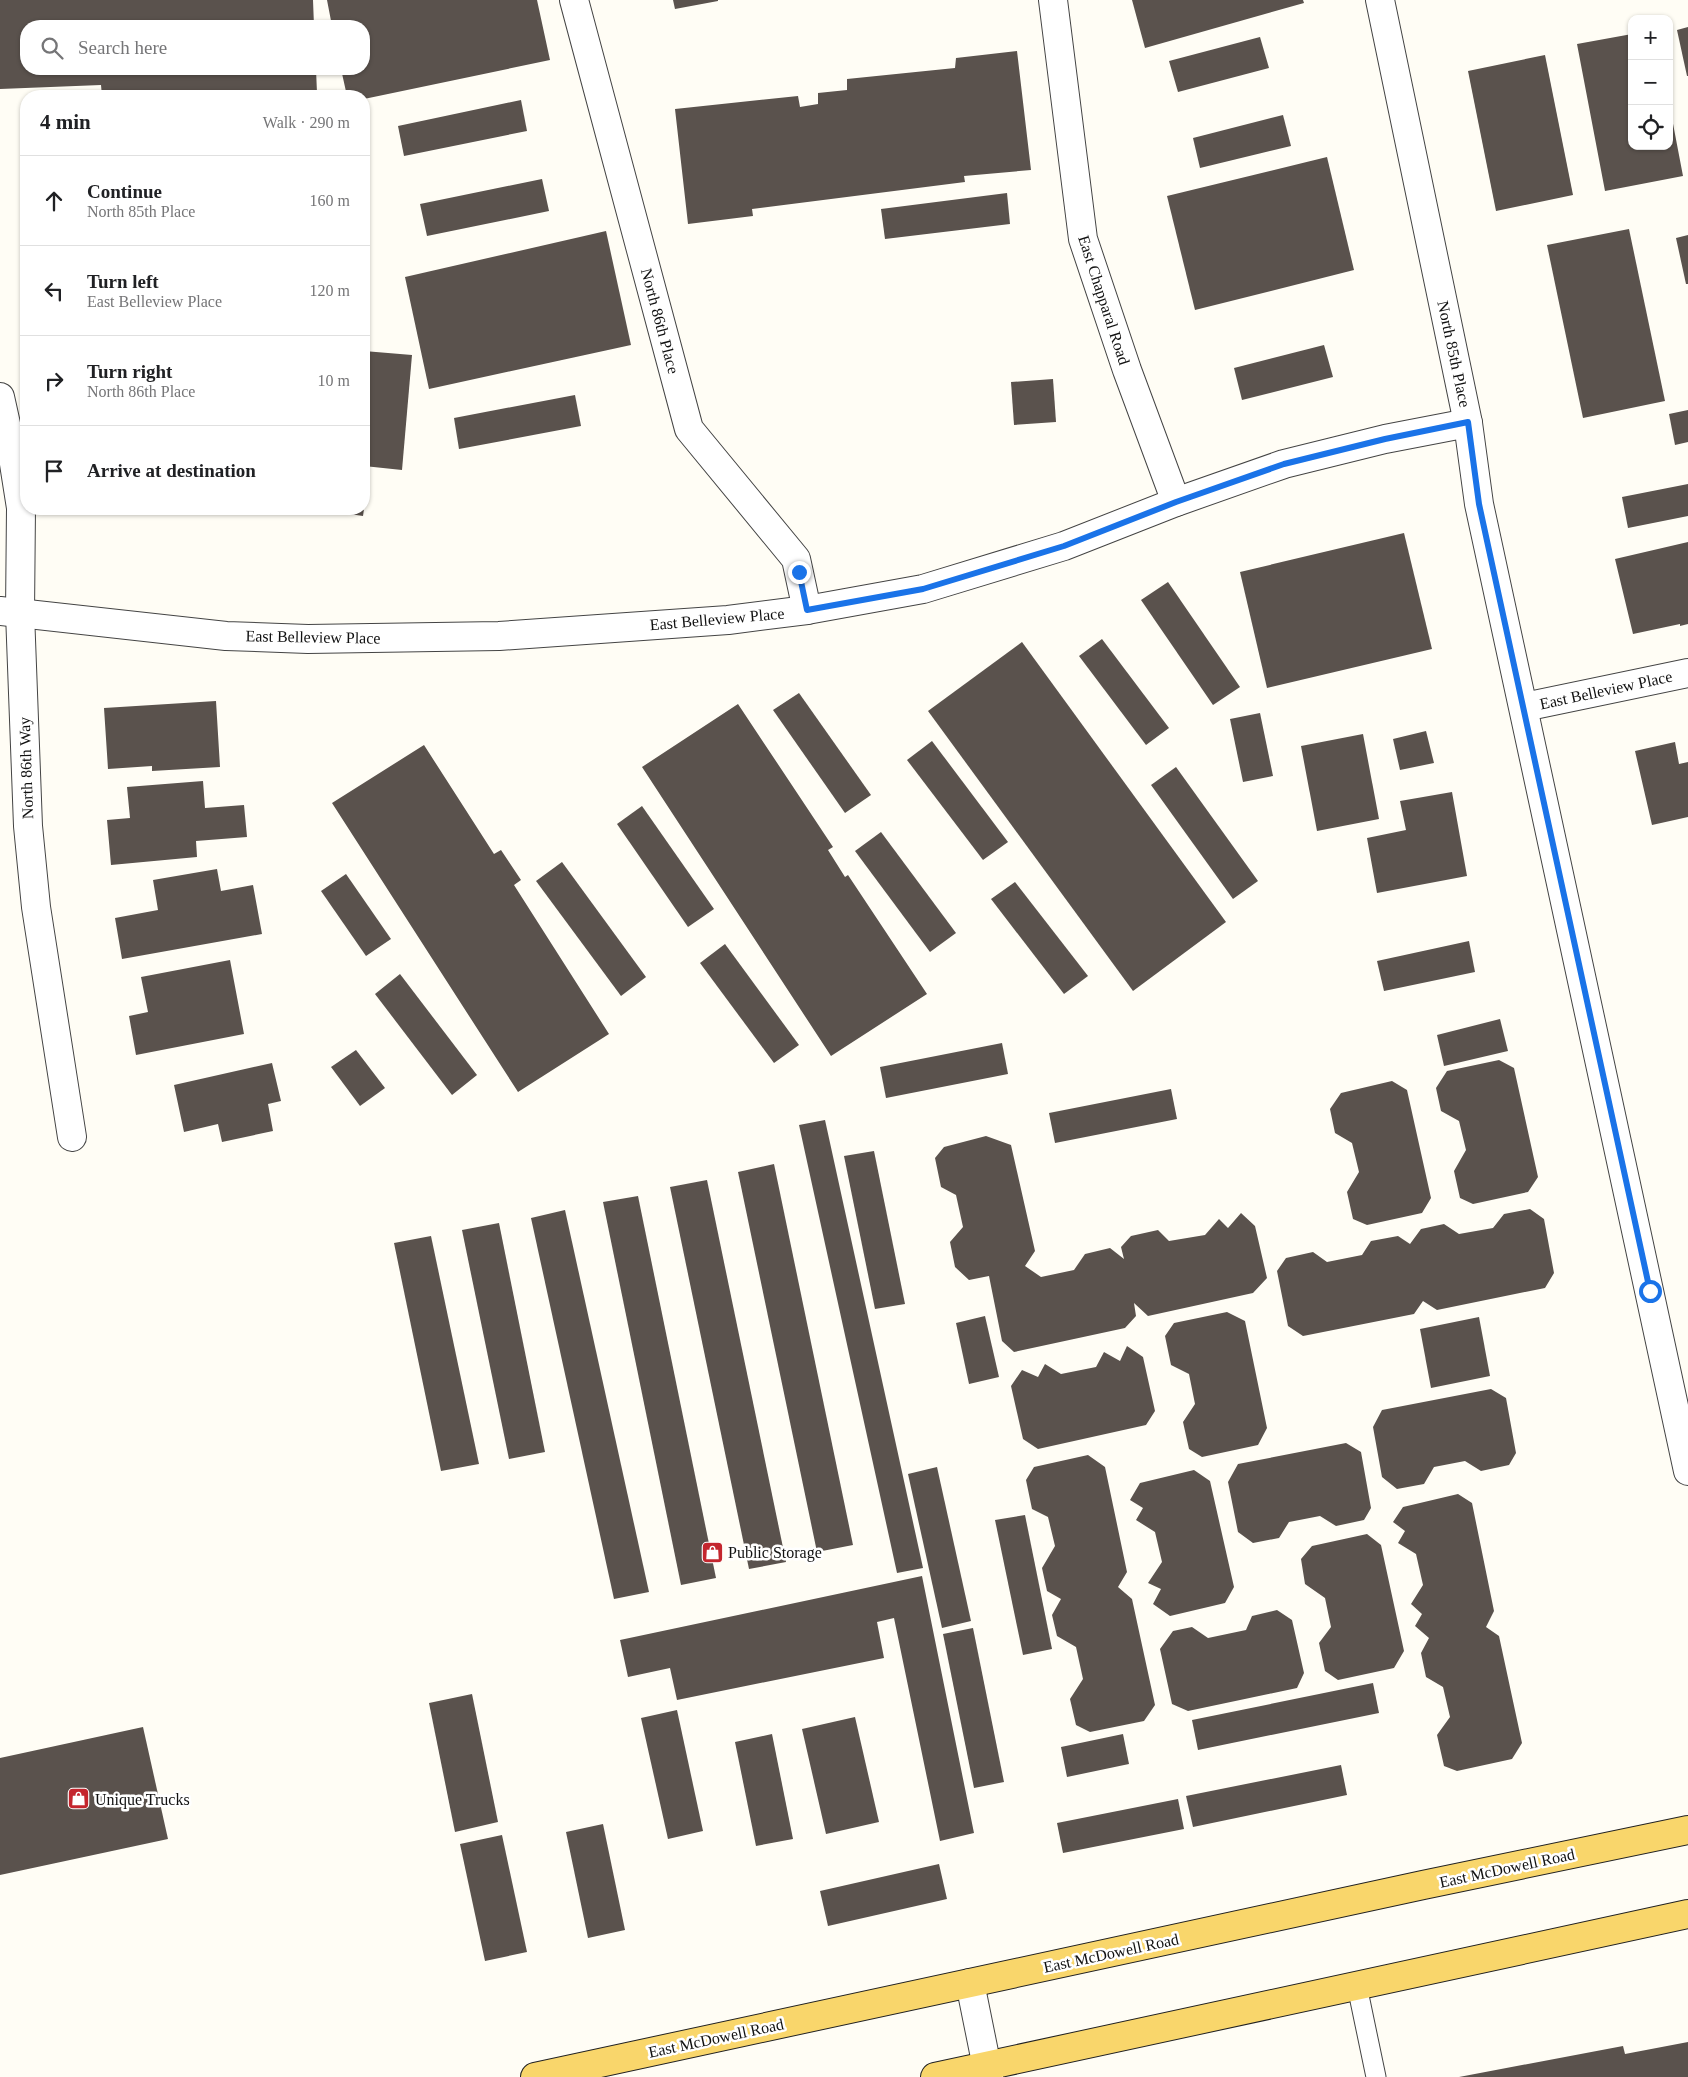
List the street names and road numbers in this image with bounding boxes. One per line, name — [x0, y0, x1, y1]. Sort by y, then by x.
street label: East Chapparal Road — [1074, 233, 1133, 367]
street label: North 86th Place — [638, 266, 682, 376]
street label: North 85th Place — [1434, 299, 1474, 409]
street label: East Belleview Place — [649, 605, 785, 633]
street label: East Belleview Place — [245, 627, 381, 647]
street label: East Belleview Place — [1538, 668, 1674, 712]
street label: North 86th Way — [16, 716, 37, 819]
street label: East McDowell Road — [1438, 1845, 1576, 1891]
street label: East McDowell Road — [1042, 1930, 1180, 1976]
street label: East McDowell Road — [647, 2015, 785, 2061]

